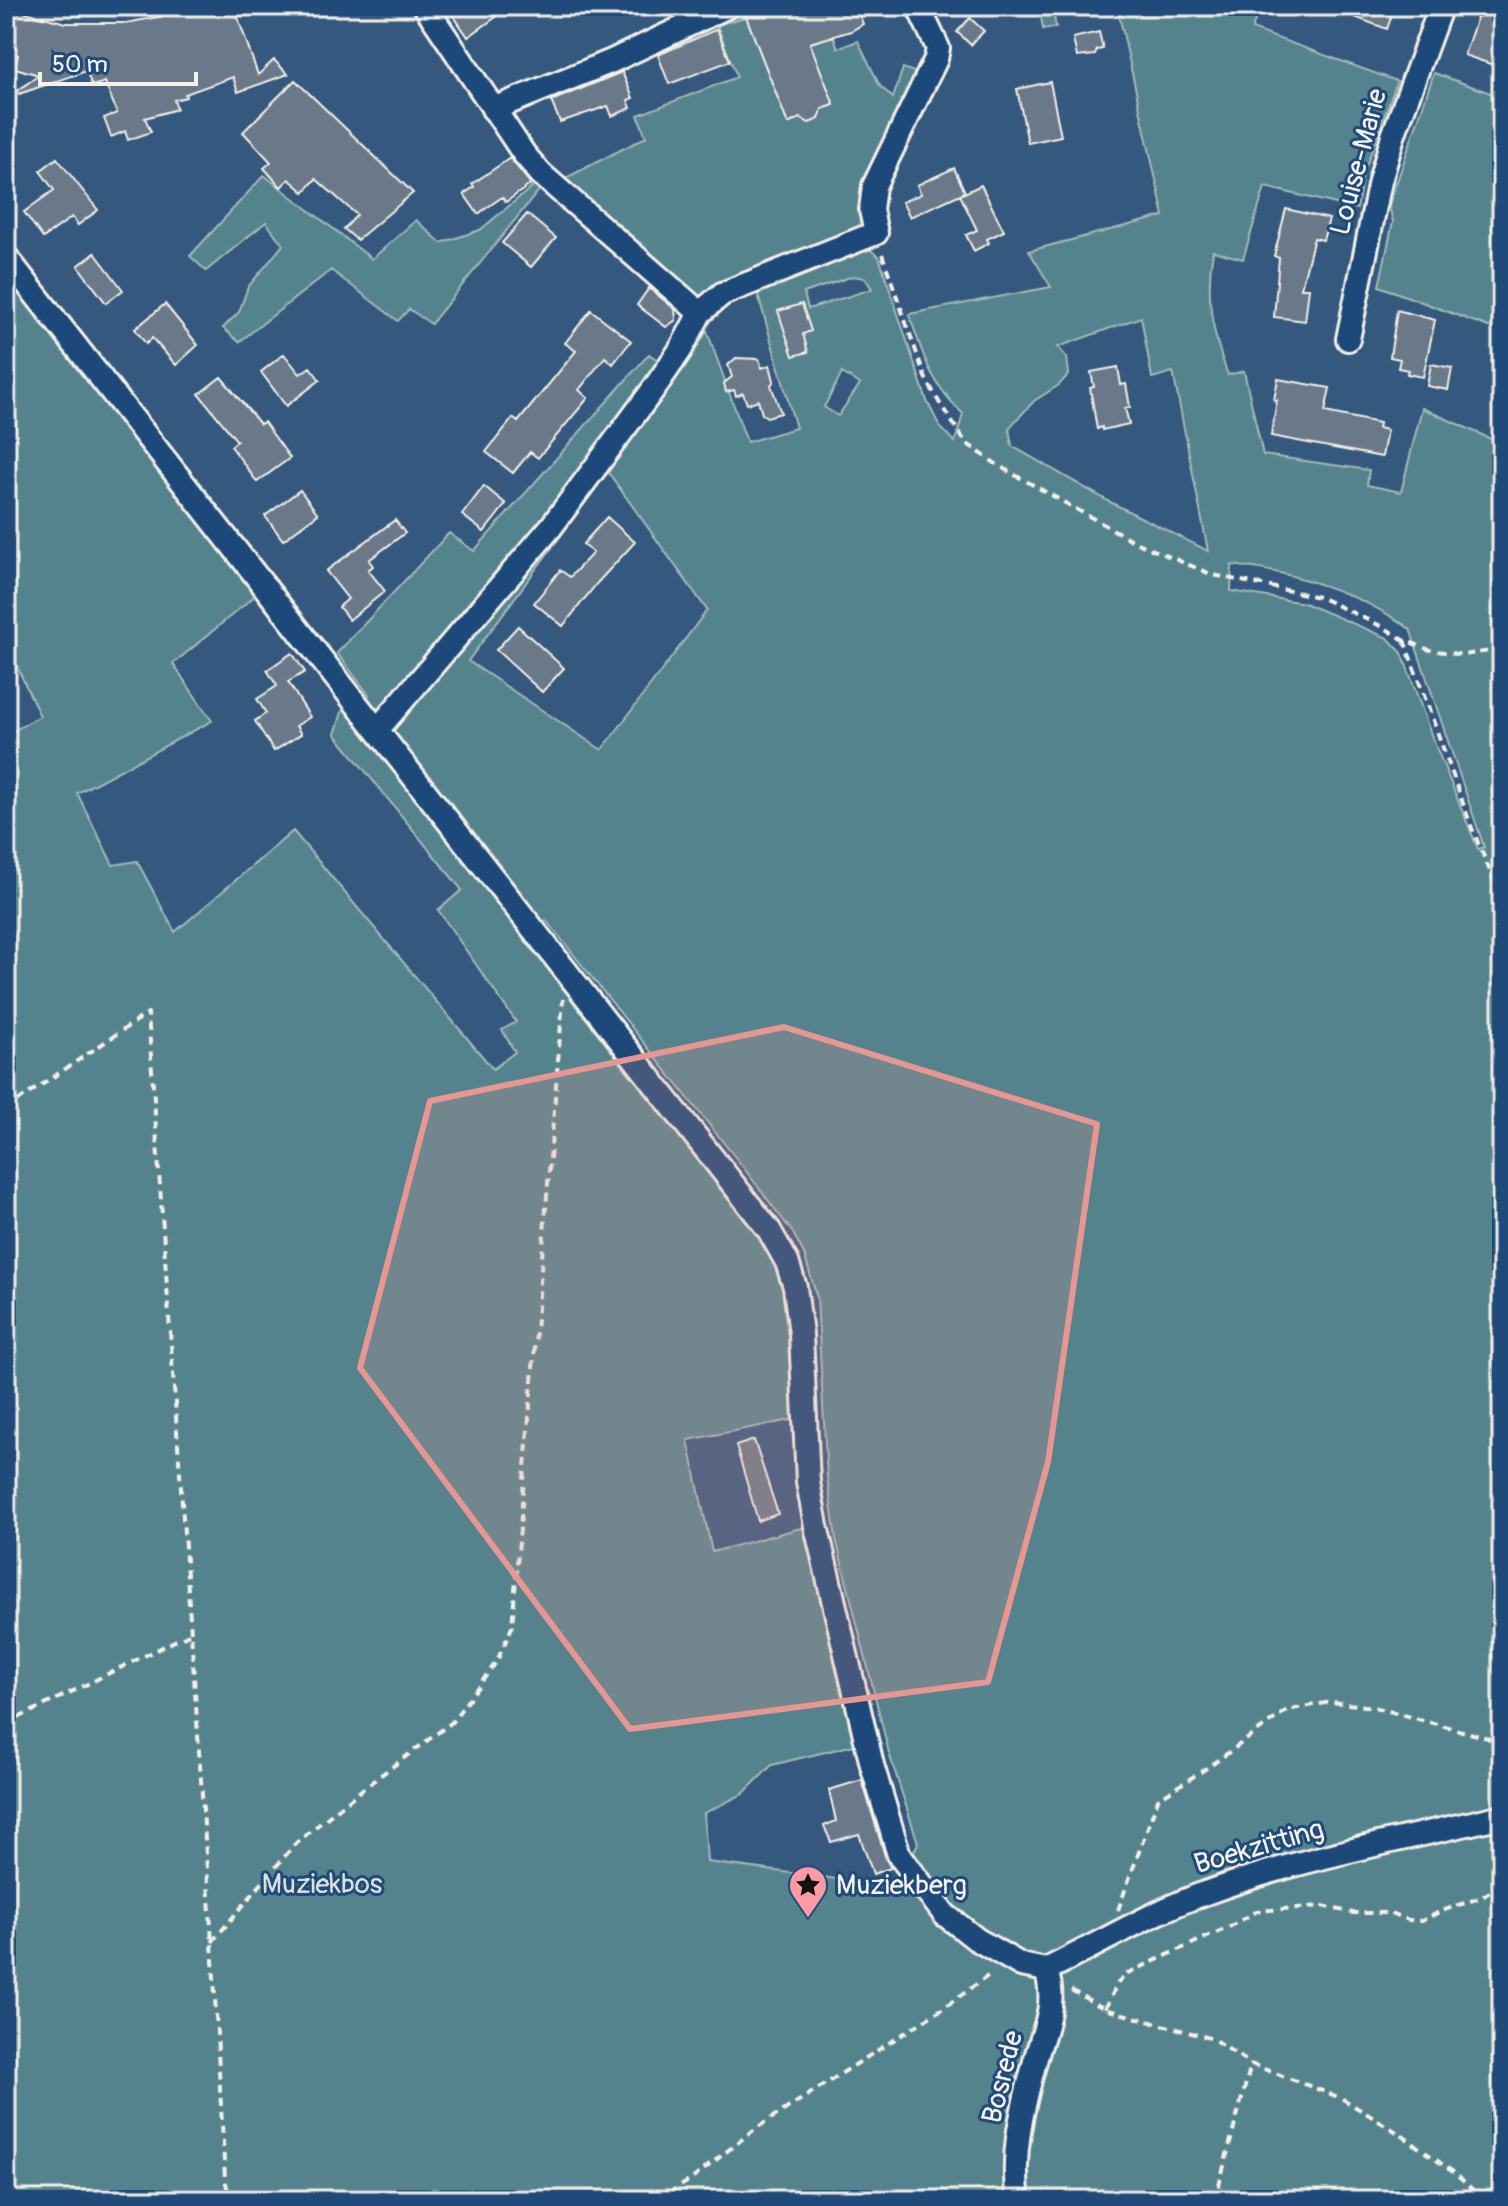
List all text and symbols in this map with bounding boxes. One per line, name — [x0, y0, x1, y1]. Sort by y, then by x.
scale bar — [40, 36, 196, 86]
text: 50 m — [52, 50, 108, 79]
street label: Louise-Marie — [1323, 85, 1395, 239]
street label: Boekzitting — [1190, 1812, 1328, 1882]
place icon: Muziekberg — [787, 1864, 829, 1919]
park label: Muziekbos — [262, 1867, 383, 1902]
place label: Muziekberg — [836, 1868, 967, 1903]
street label: Bosrede — [975, 2027, 1031, 2127]

